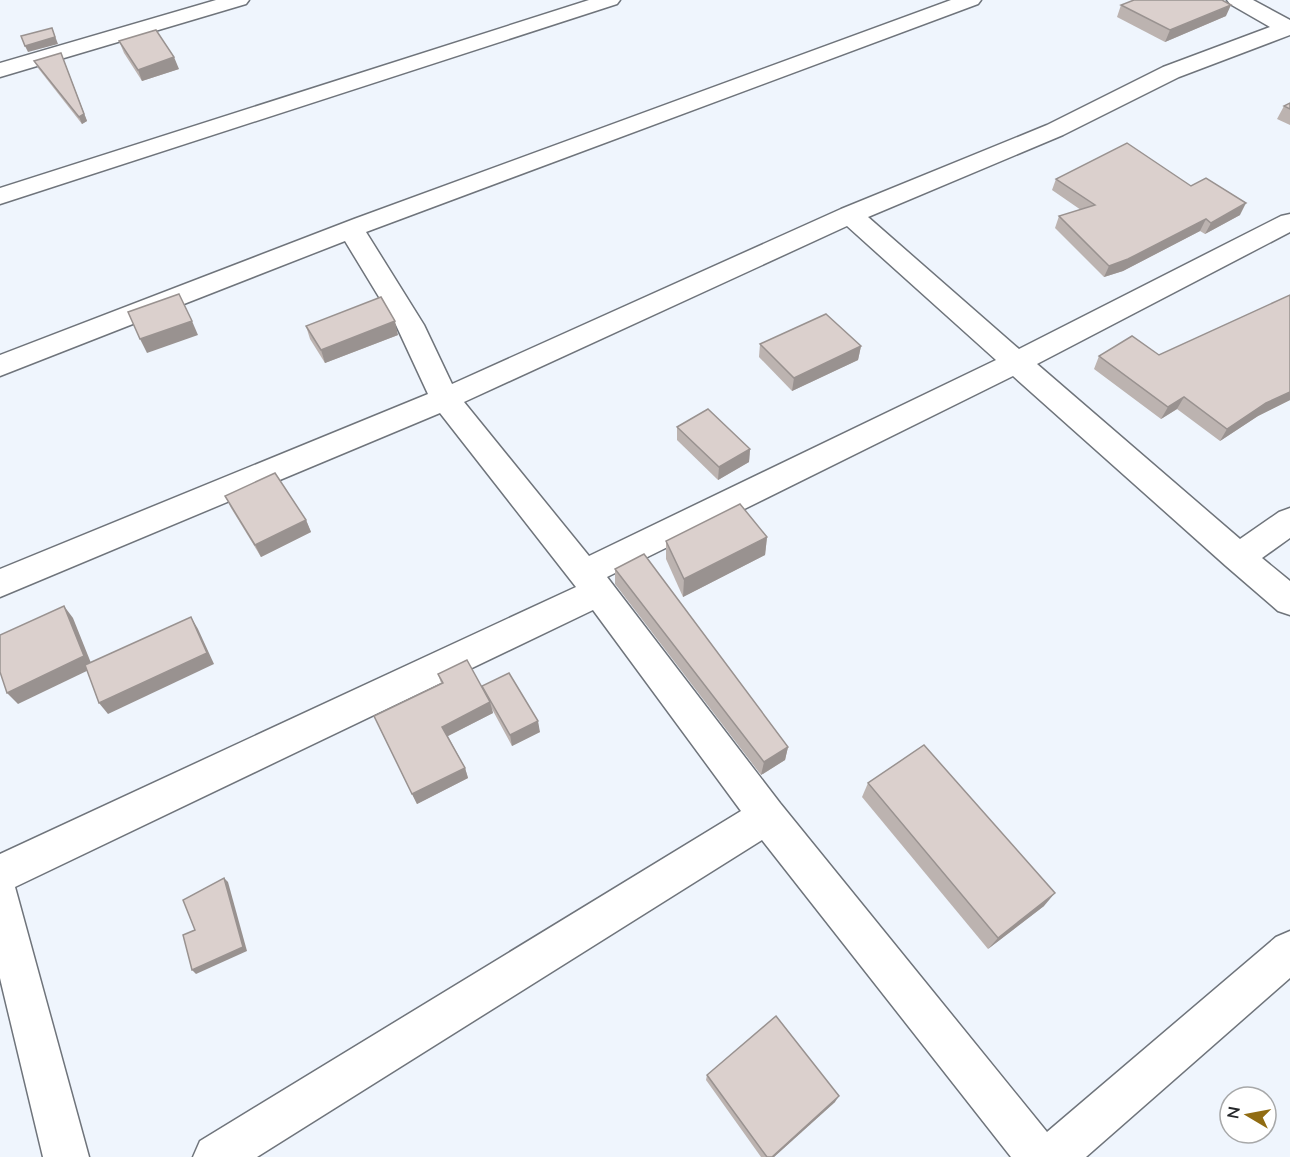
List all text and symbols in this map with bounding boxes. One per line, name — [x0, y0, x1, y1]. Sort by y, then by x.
north arrow — [1218, 1085, 1278, 1145]
text: N — [1222, 1105, 1244, 1120]

